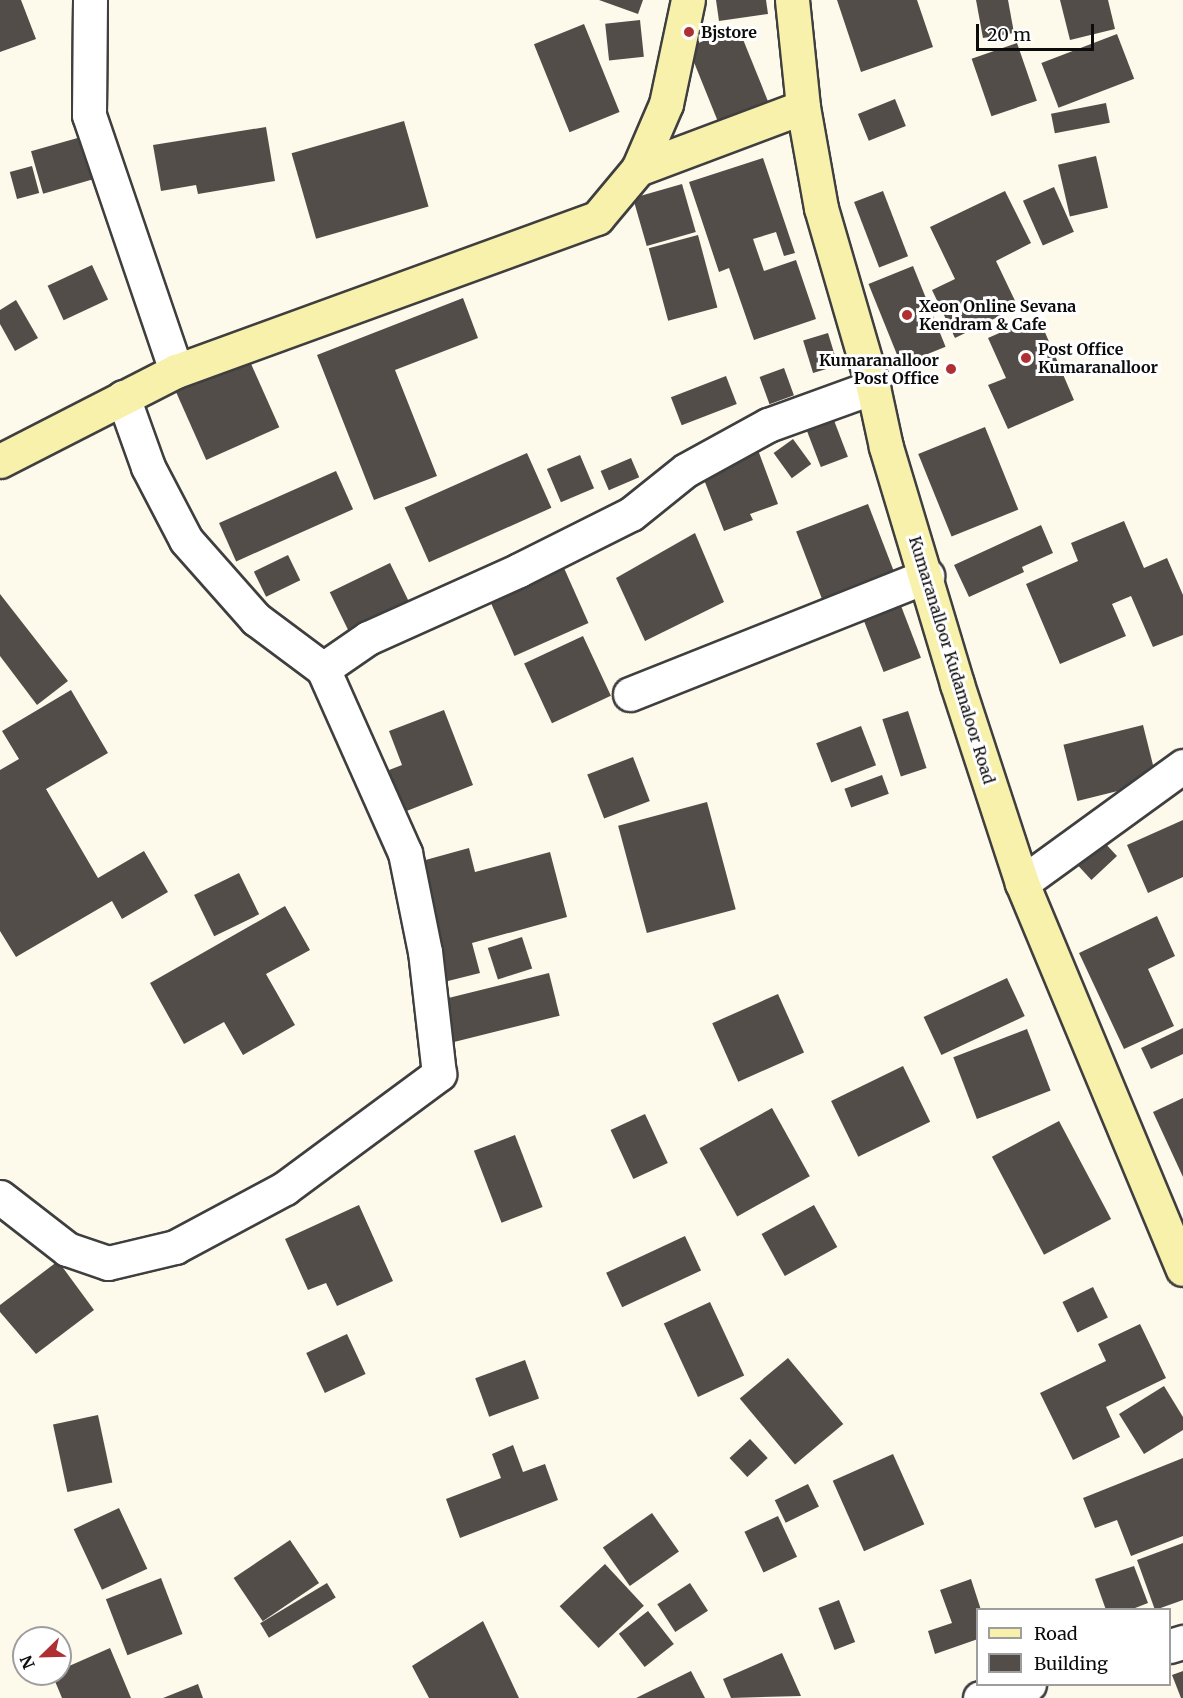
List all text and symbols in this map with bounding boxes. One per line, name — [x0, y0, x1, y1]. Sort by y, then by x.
scale bar — [979, 12, 1098, 50]
place label: Bjstore — [701, 22, 757, 42]
text: 20 m — [987, 23, 1031, 46]
marker: Bjstore — [682, 25, 696, 39]
place label: Xeon Online Sevana Kendram & Cafe — [919, 296, 1076, 334]
marker: Xeon Online Sevana Kendram & Cafe — [900, 308, 914, 322]
place label: Post Office Kumaranalloor — [1038, 339, 1158, 377]
place label: Kumaranalloor Post Office — [819, 350, 939, 388]
marker: Post Office Kumaranalloor — [1019, 351, 1033, 365]
marker: Kumaranalloor Post Office — [944, 362, 958, 376]
street label: Kumaranalloor Kudamaloor Road — [905, 534, 999, 786]
legend — [976, 1608, 1171, 1686]
text: Road — [1034, 1622, 1078, 1645]
north arrow — [12, 1626, 72, 1686]
text: Building — [1034, 1652, 1108, 1675]
text: N — [16, 1653, 39, 1672]

